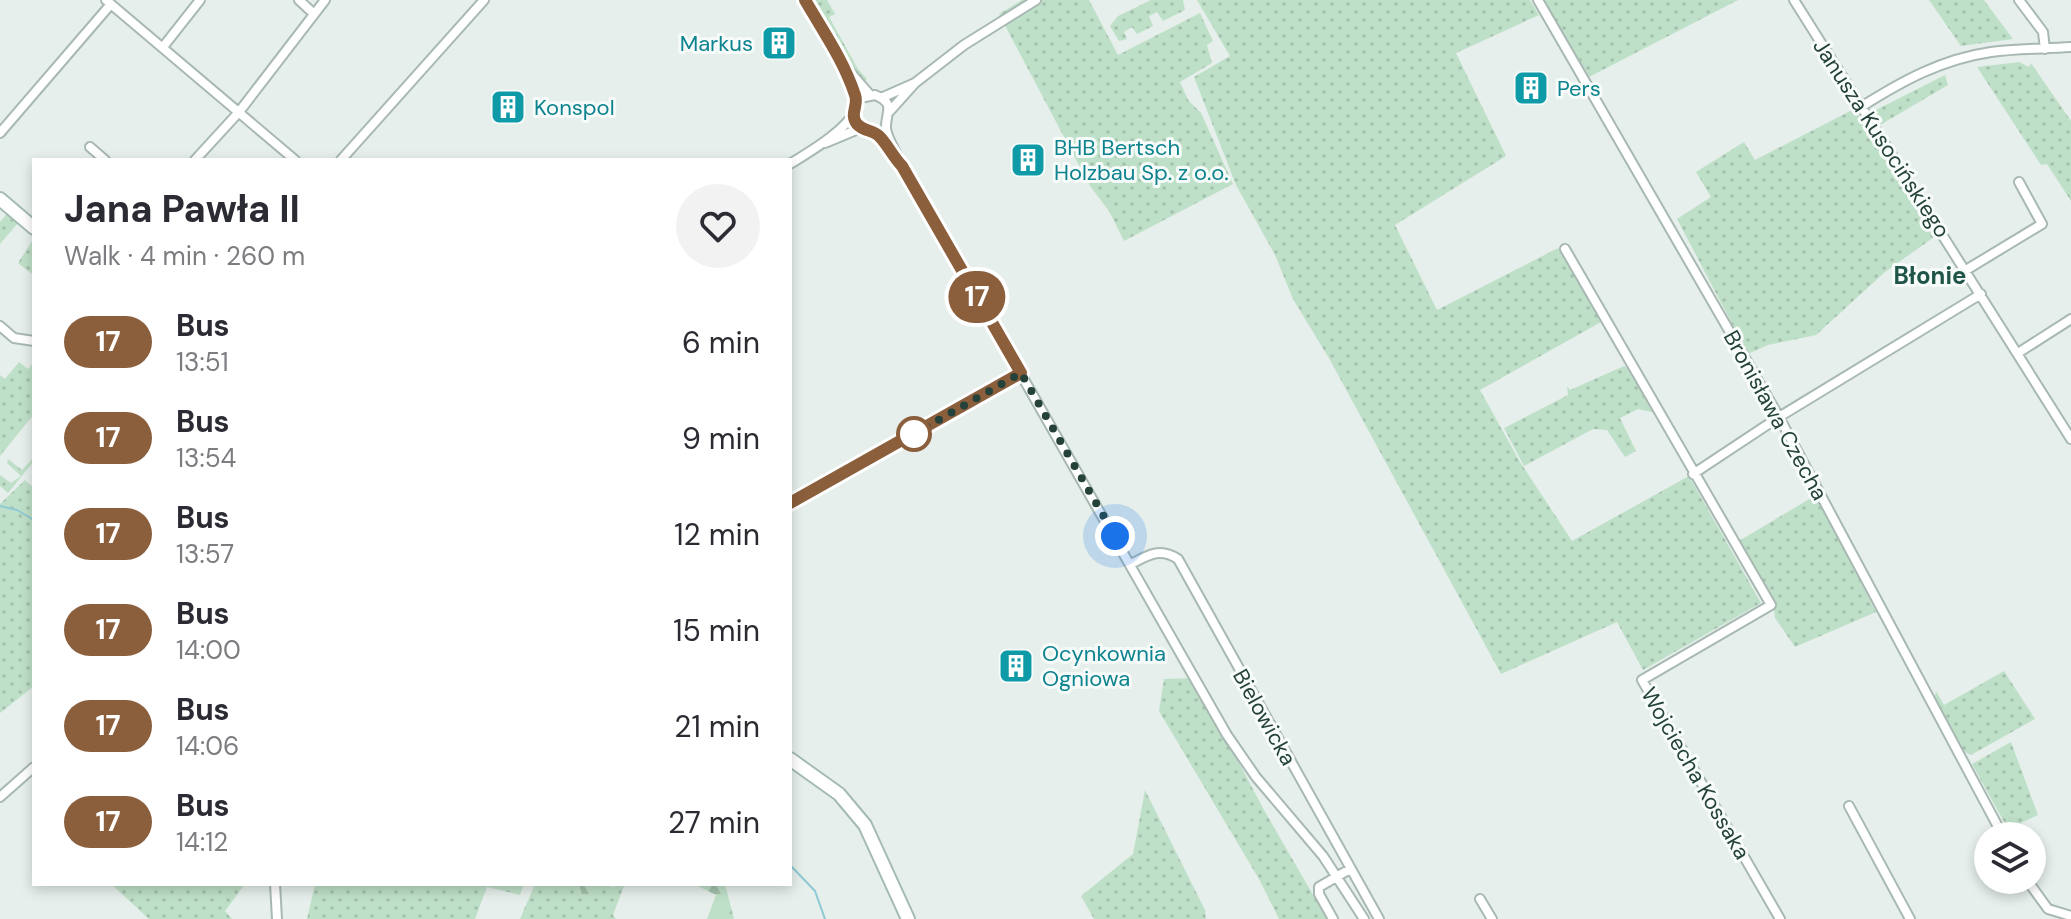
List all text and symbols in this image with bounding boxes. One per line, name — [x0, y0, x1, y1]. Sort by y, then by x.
building icon: Markus — [760, 24, 798, 62]
place label: Markus — [680, 29, 753, 58]
street label: Janusza Kusocińskiego — [1806, 33, 1957, 243]
building icon: Pers — [1512, 69, 1550, 107]
place label: Pers — [1557, 74, 1601, 103]
building icon: Konspol — [489, 88, 527, 126]
place label: Konspol — [534, 93, 615, 122]
place label: BHB Bertsch Holzbau Sp. z o.o. — [1054, 133, 1229, 187]
building icon: BHB Bertsch Holzbau Sp. z o.o. — [1009, 141, 1047, 179]
text: Jana Pawła II — [64, 184, 300, 234]
button: heart — [676, 184, 760, 268]
text: Walk · 4 min · 260 m — [64, 239, 305, 273]
district label: Błonie — [1894, 260, 1966, 291]
line badge: 17 — [941, 271, 1013, 323]
text: 17 — [964, 278, 990, 315]
text: Bus — [176, 306, 230, 345]
text: 17 — [95, 323, 121, 360]
text: 6 min — [682, 323, 760, 362]
street label: Bronisława Czecha — [1717, 325, 1834, 505]
text: 13:51 — [176, 345, 229, 379]
text: Bus — [176, 402, 230, 441]
unlabelled marker — [897, 417, 931, 451]
text: 17 — [95, 419, 121, 456]
text: 9 min — [682, 419, 760, 458]
text: 13:54 — [176, 441, 236, 475]
text: Bus — [176, 498, 230, 537]
text: 17 — [95, 515, 121, 552]
text: 12 min — [674, 515, 760, 554]
your location — [1095, 516, 1135, 556]
text: 13:57 — [176, 537, 234, 571]
text: Bus — [176, 594, 230, 633]
text: 17 — [95, 611, 121, 648]
text: 15 min — [673, 611, 760, 650]
text: 14:00 — [176, 633, 241, 667]
place label: Ocynkownia Ogniowa — [1042, 639, 1166, 693]
building icon: Ocynkownia Ogniowa — [997, 647, 1035, 685]
street label: Bielowicka — [1226, 664, 1303, 771]
street label: Wojciecha Kossaka — [1634, 682, 1757, 865]
text: Bus — [176, 690, 230, 729]
text: 17 — [95, 707, 121, 744]
text: 21 min — [674, 707, 760, 746]
text: 14:06 — [176, 729, 239, 763]
text: Bus — [176, 786, 230, 825]
text: 17 — [95, 803, 121, 840]
text: 27 min — [668, 803, 760, 842]
map controls — [1974, 822, 2046, 894]
button: layers — [1974, 822, 2046, 894]
text: 14:12 — [176, 825, 228, 859]

